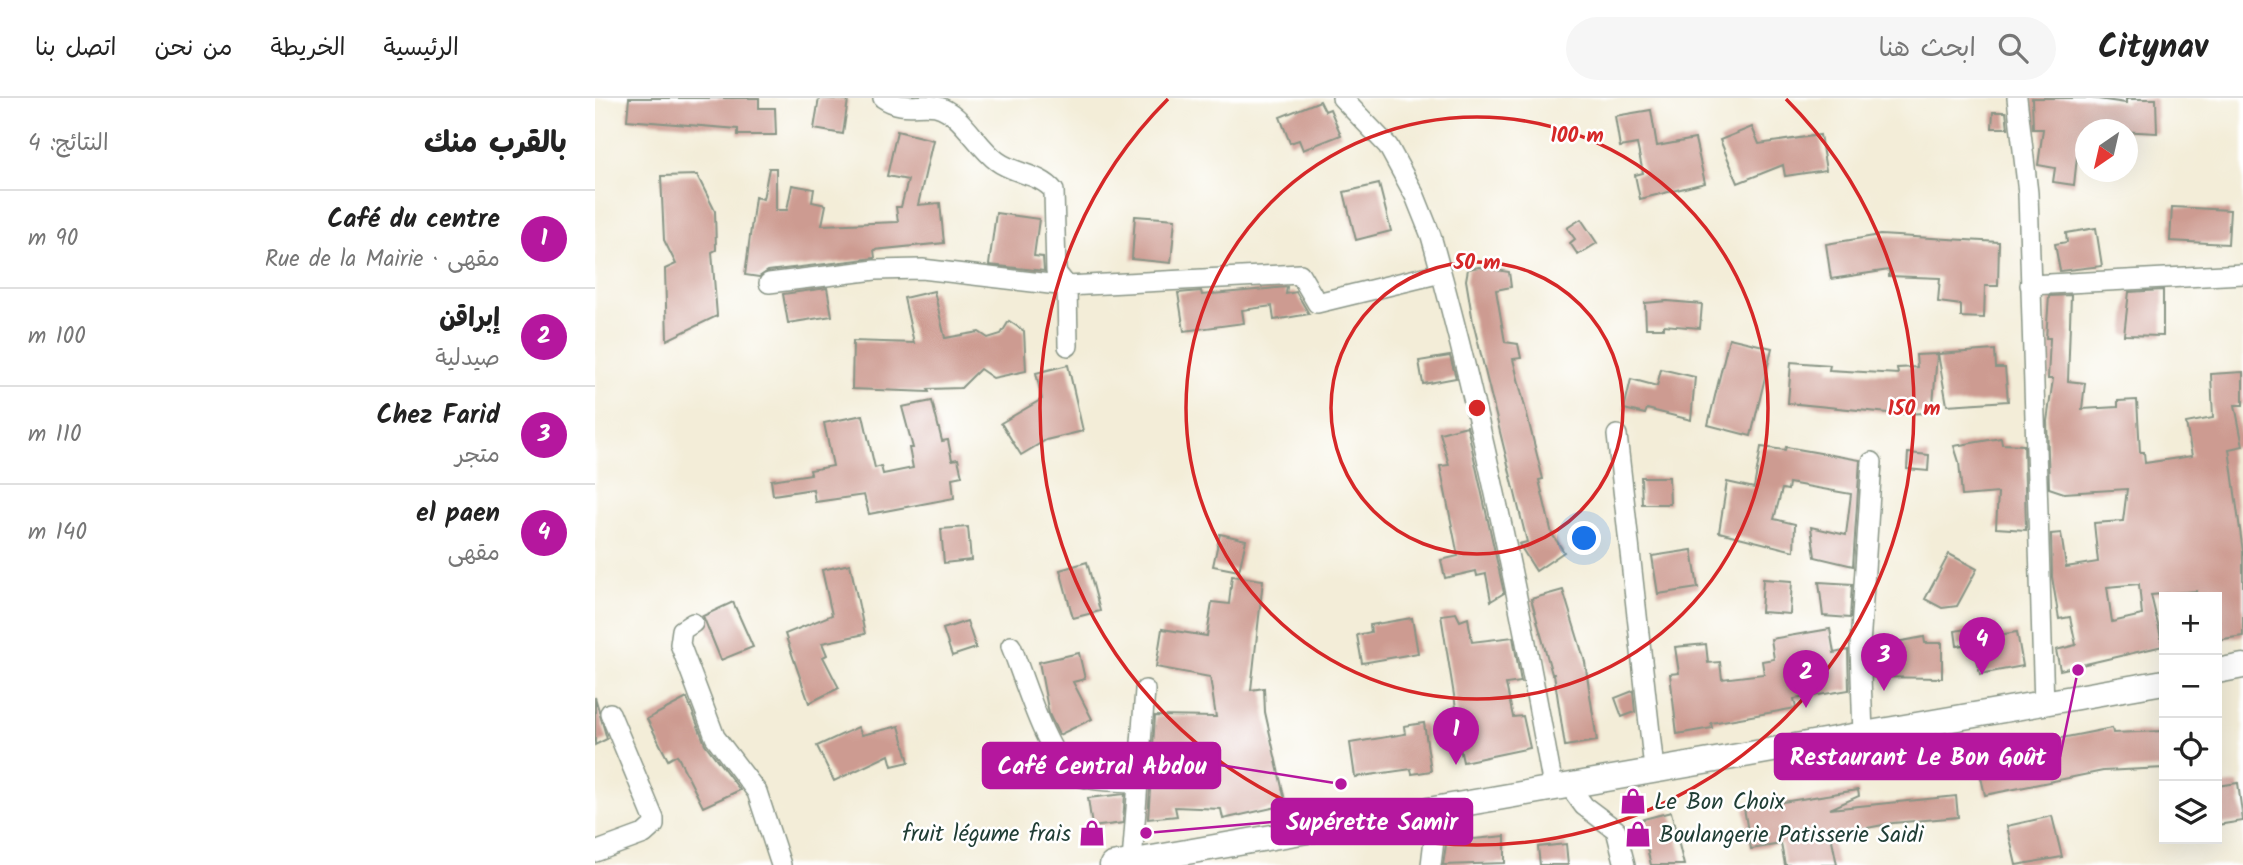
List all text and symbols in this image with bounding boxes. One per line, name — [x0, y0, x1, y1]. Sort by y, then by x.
search box — [1566, 17, 2056, 80]
text: Citynav — [2098, 22, 2208, 75]
text: ابحث هنا — [1879, 28, 1976, 70]
text: اتصل بنا — [35, 29, 116, 68]
text: من نحن — [154, 29, 233, 68]
text: الخريطة — [271, 29, 345, 68]
text: الرئيسية — [383, 29, 459, 68]
icon: search — [1994, 29, 2032, 67]
north arrow — [2075, 119, 2138, 182]
text: بالقرب منك — [424, 120, 567, 168]
text: 100 m — [1550, 120, 1604, 153]
text: النتائج: 4 — [28, 126, 109, 162]
text: Café du centre — [327, 199, 500, 241]
text: 90 m — [28, 221, 78, 257]
text: 1 — [541, 221, 547, 257]
text: مقهى · Rue de la Mairie — [265, 242, 500, 278]
text: 50 m — [1453, 247, 1500, 280]
text: إبراقن — [439, 298, 500, 340]
text: 100 m — [28, 319, 86, 355]
text: 2 — [537, 319, 551, 355]
text: صيدلية — [435, 341, 500, 377]
text: 150 m — [1887, 393, 1941, 426]
text: Chez Farid — [377, 395, 500, 437]
centre of rings — [1465, 396, 1489, 420]
text: 110 m — [28, 417, 82, 453]
text: 3 — [538, 417, 550, 453]
text: متجر — [455, 438, 500, 474]
text: el paen — [416, 493, 500, 535]
text: 140 m — [28, 515, 87, 551]
text: 4 — [538, 515, 550, 551]
your location — [1567, 521, 1601, 555]
text: مقهى — [447, 536, 500, 572]
map controls — [2159, 592, 2222, 844]
button: + — [2159, 592, 2222, 655]
pin: 4 — [1959, 617, 2005, 675]
pin: 3 — [1861, 633, 1907, 691]
pin: 2 — [1783, 650, 1829, 708]
button: − — [2159, 655, 2222, 718]
pin: 1 — [1433, 707, 1479, 765]
button: locate — [2159, 718, 2222, 781]
callout: Restaurant Le Bon Goût — [1775, 734, 2060, 779]
text: Restaurant Le Bon Goût — [1790, 739, 2047, 778]
callout: Café Central Abdou — [983, 743, 1220, 788]
text: Café Central Abdou — [997, 748, 1207, 787]
button: layers — [2159, 781, 2222, 844]
place label: Le Bon Choix — [1654, 785, 1786, 821]
shop icon: Le Bon Choix — [1618, 786, 1648, 816]
callout: Supérette Samir — [1272, 799, 1472, 844]
text: Supérette Samir — [1286, 804, 1459, 843]
place label: fruit légume frais — [902, 817, 1071, 853]
shop icon: fruit légume frais — [1077, 818, 1107, 848]
place label: Boulangerie Patisserie Saidi — [1659, 818, 1925, 854]
shop icon: Boulangerie Patisserie Saidi — [1623, 819, 1653, 849]

